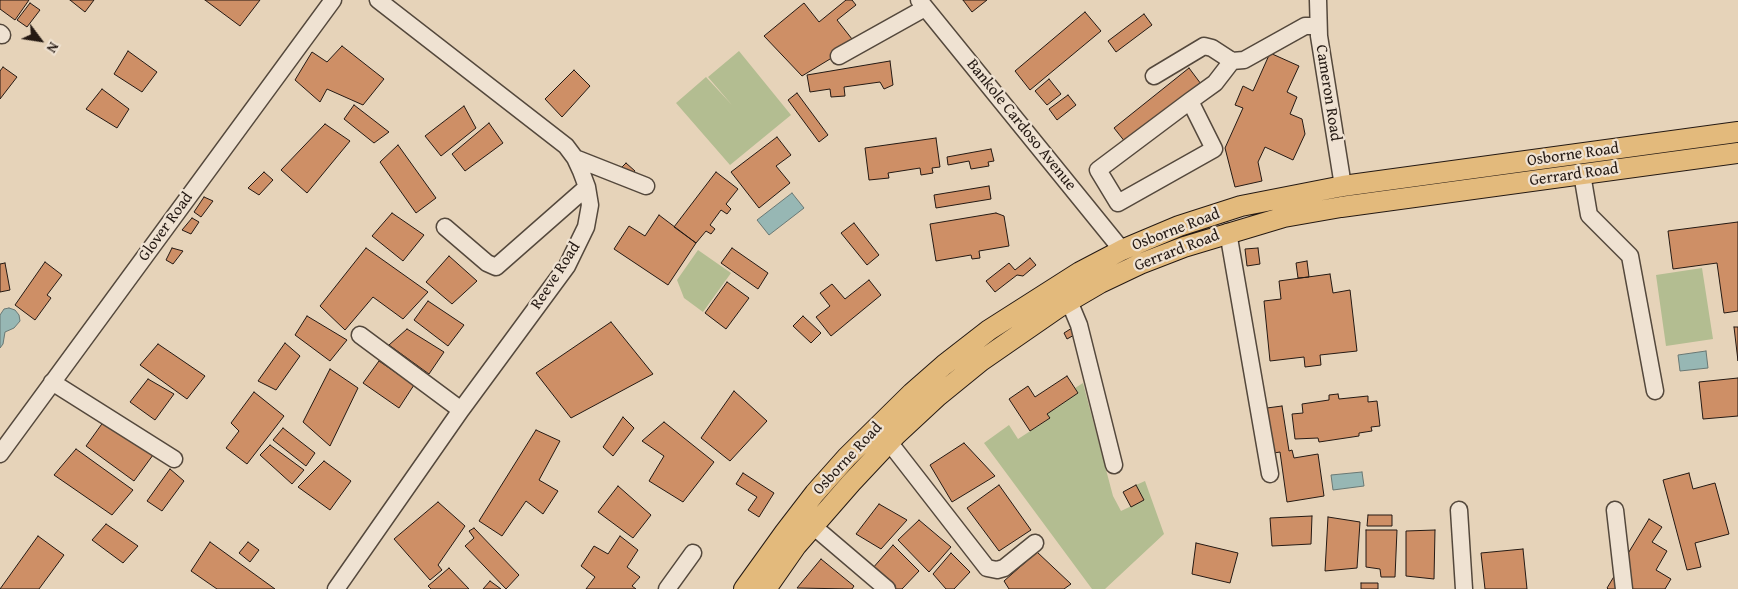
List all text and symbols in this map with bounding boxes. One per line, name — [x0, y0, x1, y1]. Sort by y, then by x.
north arrow — [15, 15, 65, 65]
text: N — [42, 39, 64, 57]
street label: Cameron Road — [1311, 43, 1345, 143]
street label: Bankole Cardoso Avenue — [962, 55, 1080, 195]
street label: Osborne Road — [1526, 139, 1620, 171]
street label: Gerrard Road — [1528, 159, 1620, 191]
street label: Glover Road — [135, 189, 197, 265]
street label: Osborne Road — [1129, 204, 1223, 256]
street label: Gerrard Road — [1132, 226, 1222, 276]
street label: Reeve Road — [527, 239, 585, 313]
street label: Osborne Road — [809, 419, 887, 499]

